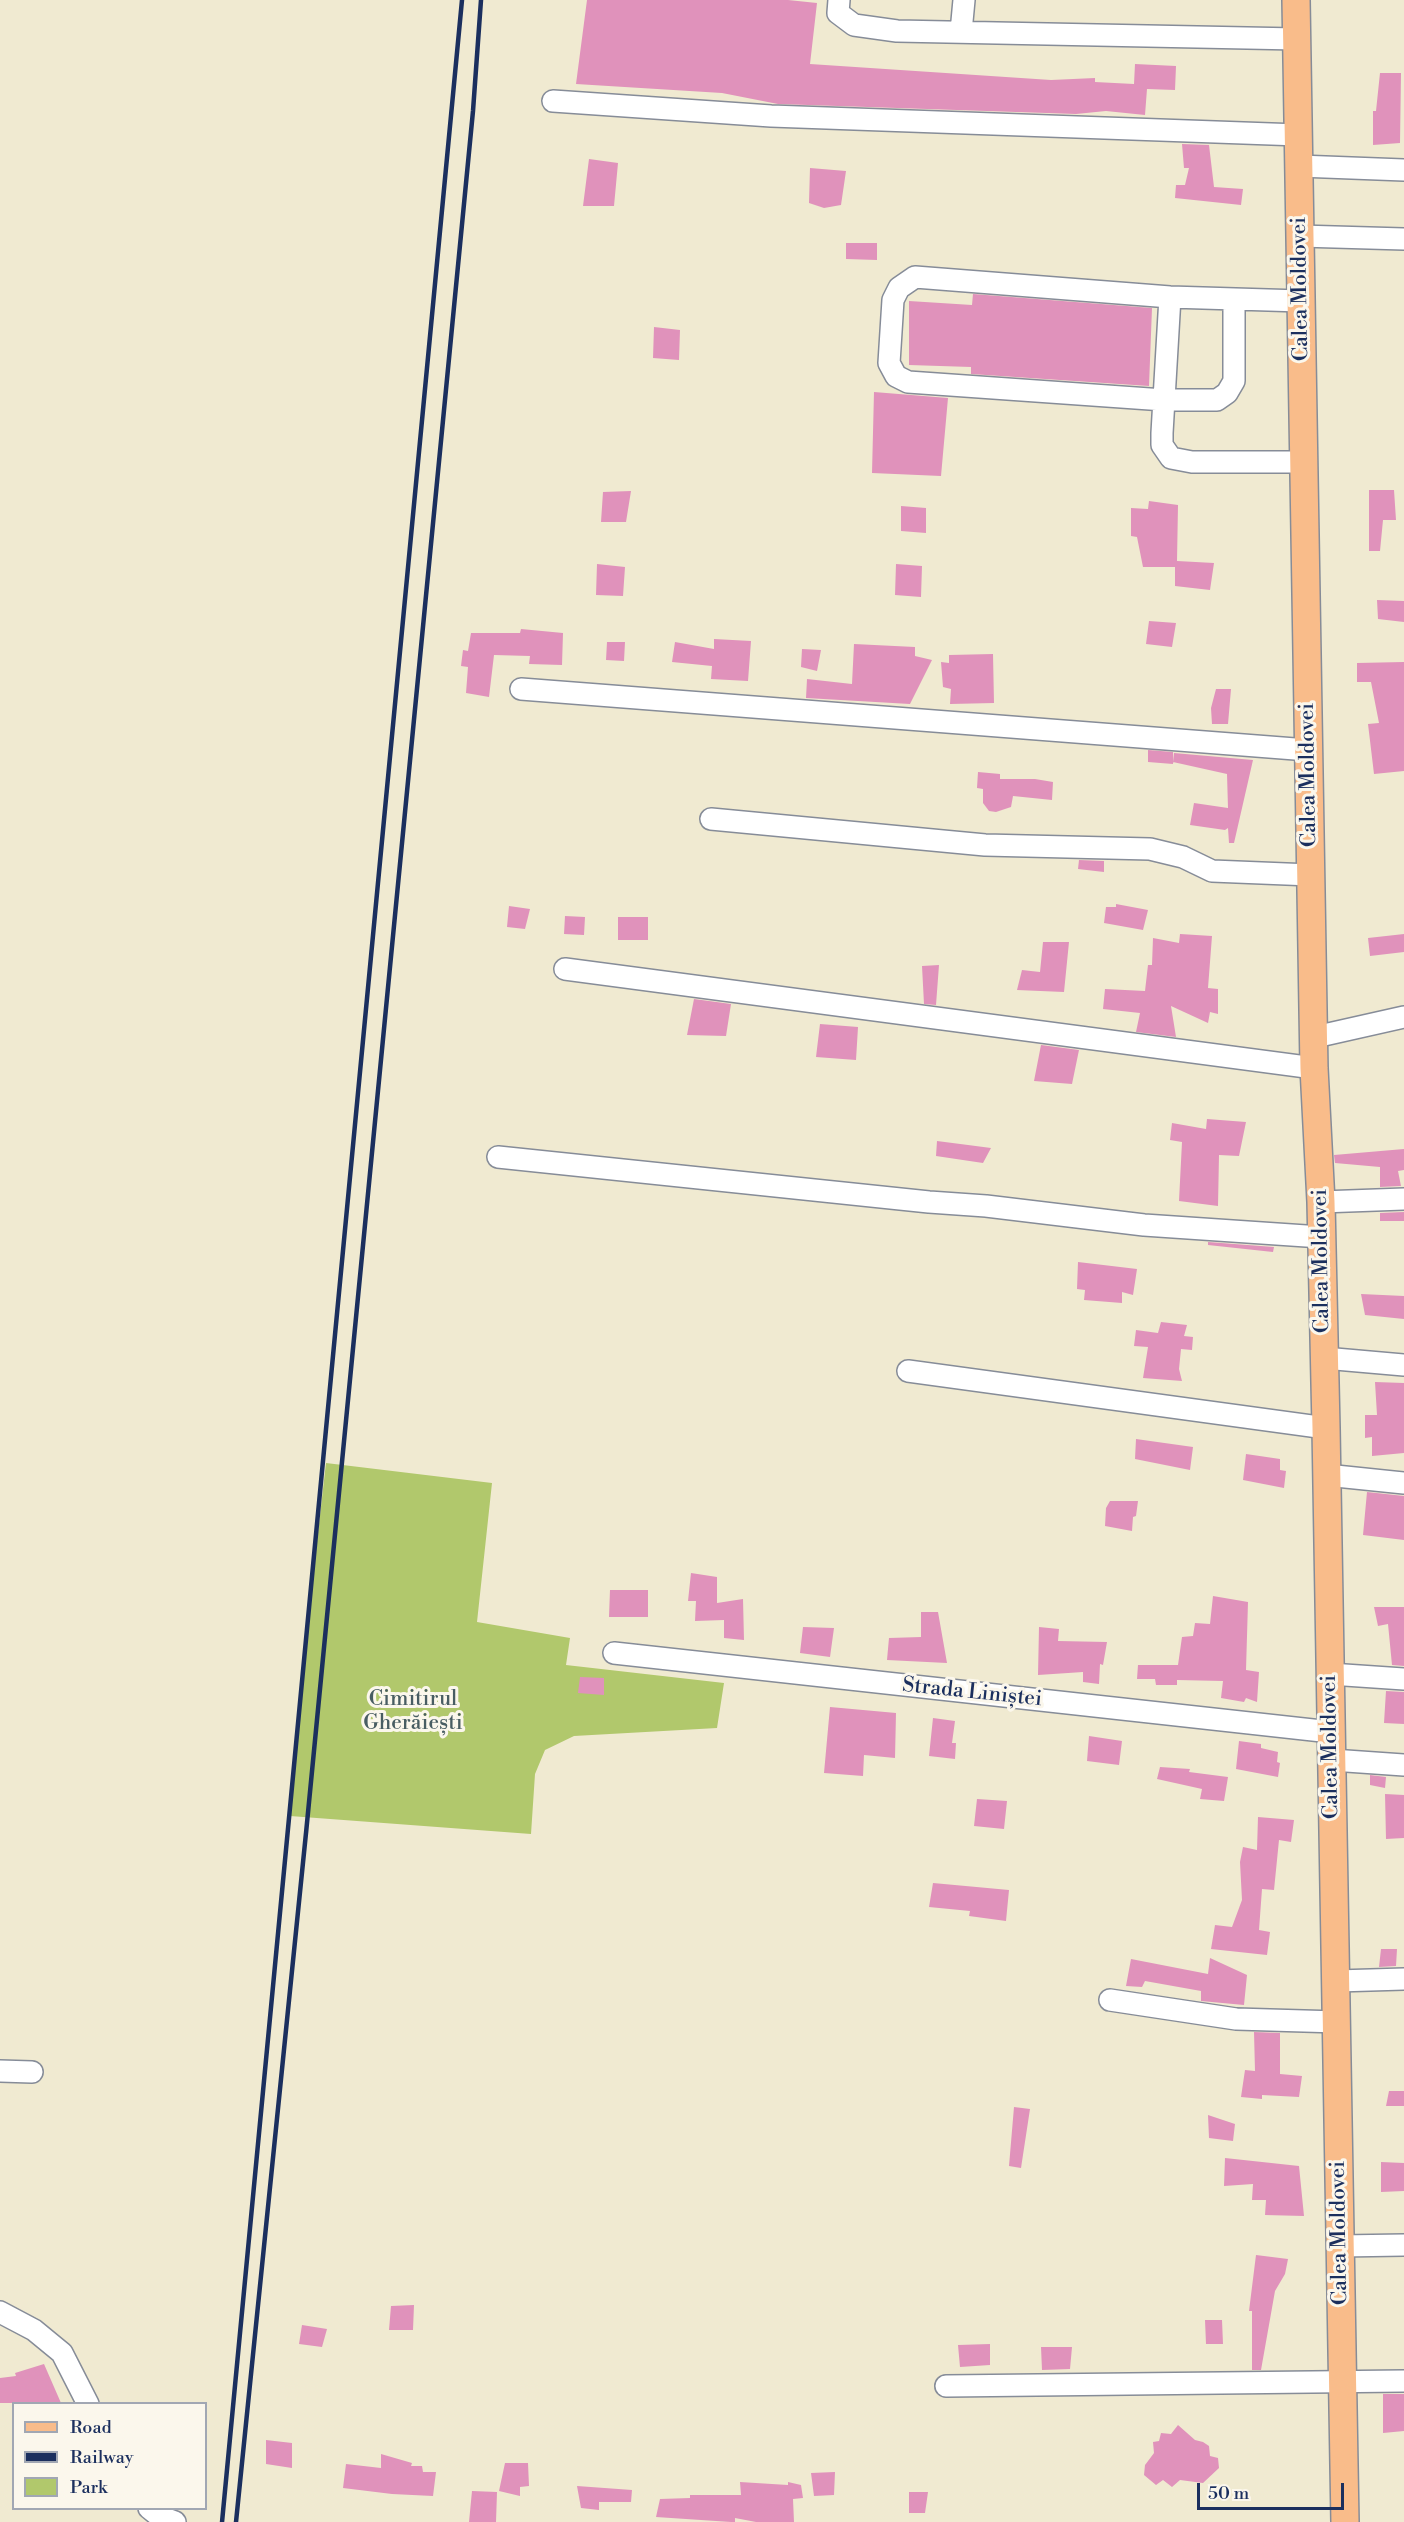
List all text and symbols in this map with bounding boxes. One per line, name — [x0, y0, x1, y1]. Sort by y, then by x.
street label: Calea Moldovei — [1287, 217, 1315, 361]
street label: Calea Moldovei — [1295, 703, 1323, 847]
street label: Calea Moldovei — [1308, 1189, 1336, 1333]
street label: Strada Liniștei — [901, 1673, 1043, 1713]
street label: Calea Moldovei — [1317, 1675, 1345, 1819]
park label: Cimitirul Gherăiești — [363, 1687, 463, 1737]
street label: Calea Moldovei — [1326, 2161, 1354, 2305]
legend — [12, 2402, 207, 2510]
text: Road — [70, 2416, 112, 2439]
text: Railway — [70, 2446, 133, 2469]
scale bar — [1200, 2471, 1347, 2509]
text: Park — [70, 2476, 107, 2499]
text: 50 m — [1208, 2482, 1249, 2505]

